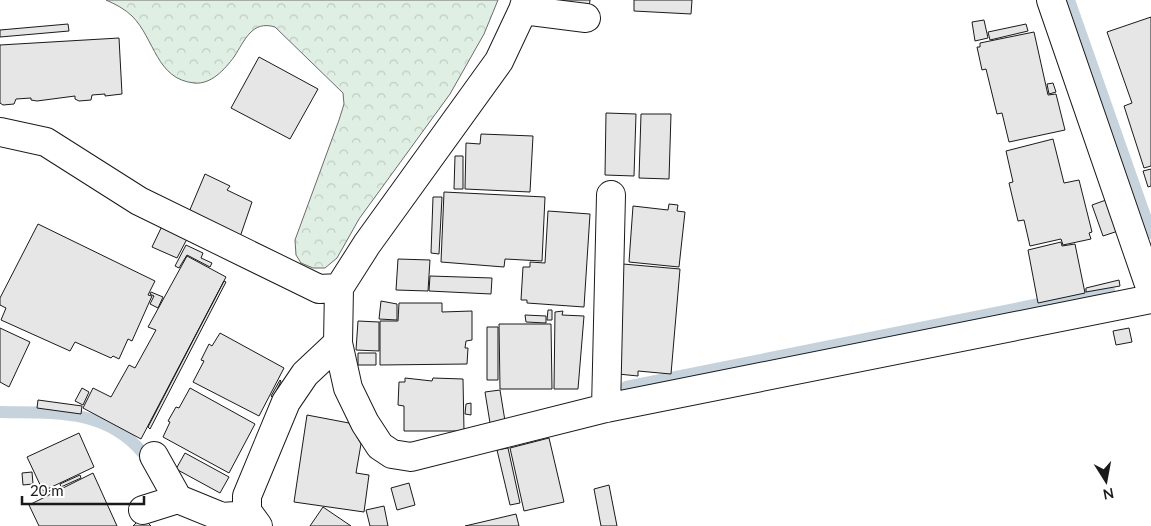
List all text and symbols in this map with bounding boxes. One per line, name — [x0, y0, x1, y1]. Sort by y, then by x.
north arrow — [1081, 456, 1131, 506]
scale bar — [22, 474, 145, 506]
text: 20 m — [30, 481, 64, 499]
text: N — [1102, 485, 1115, 504]

